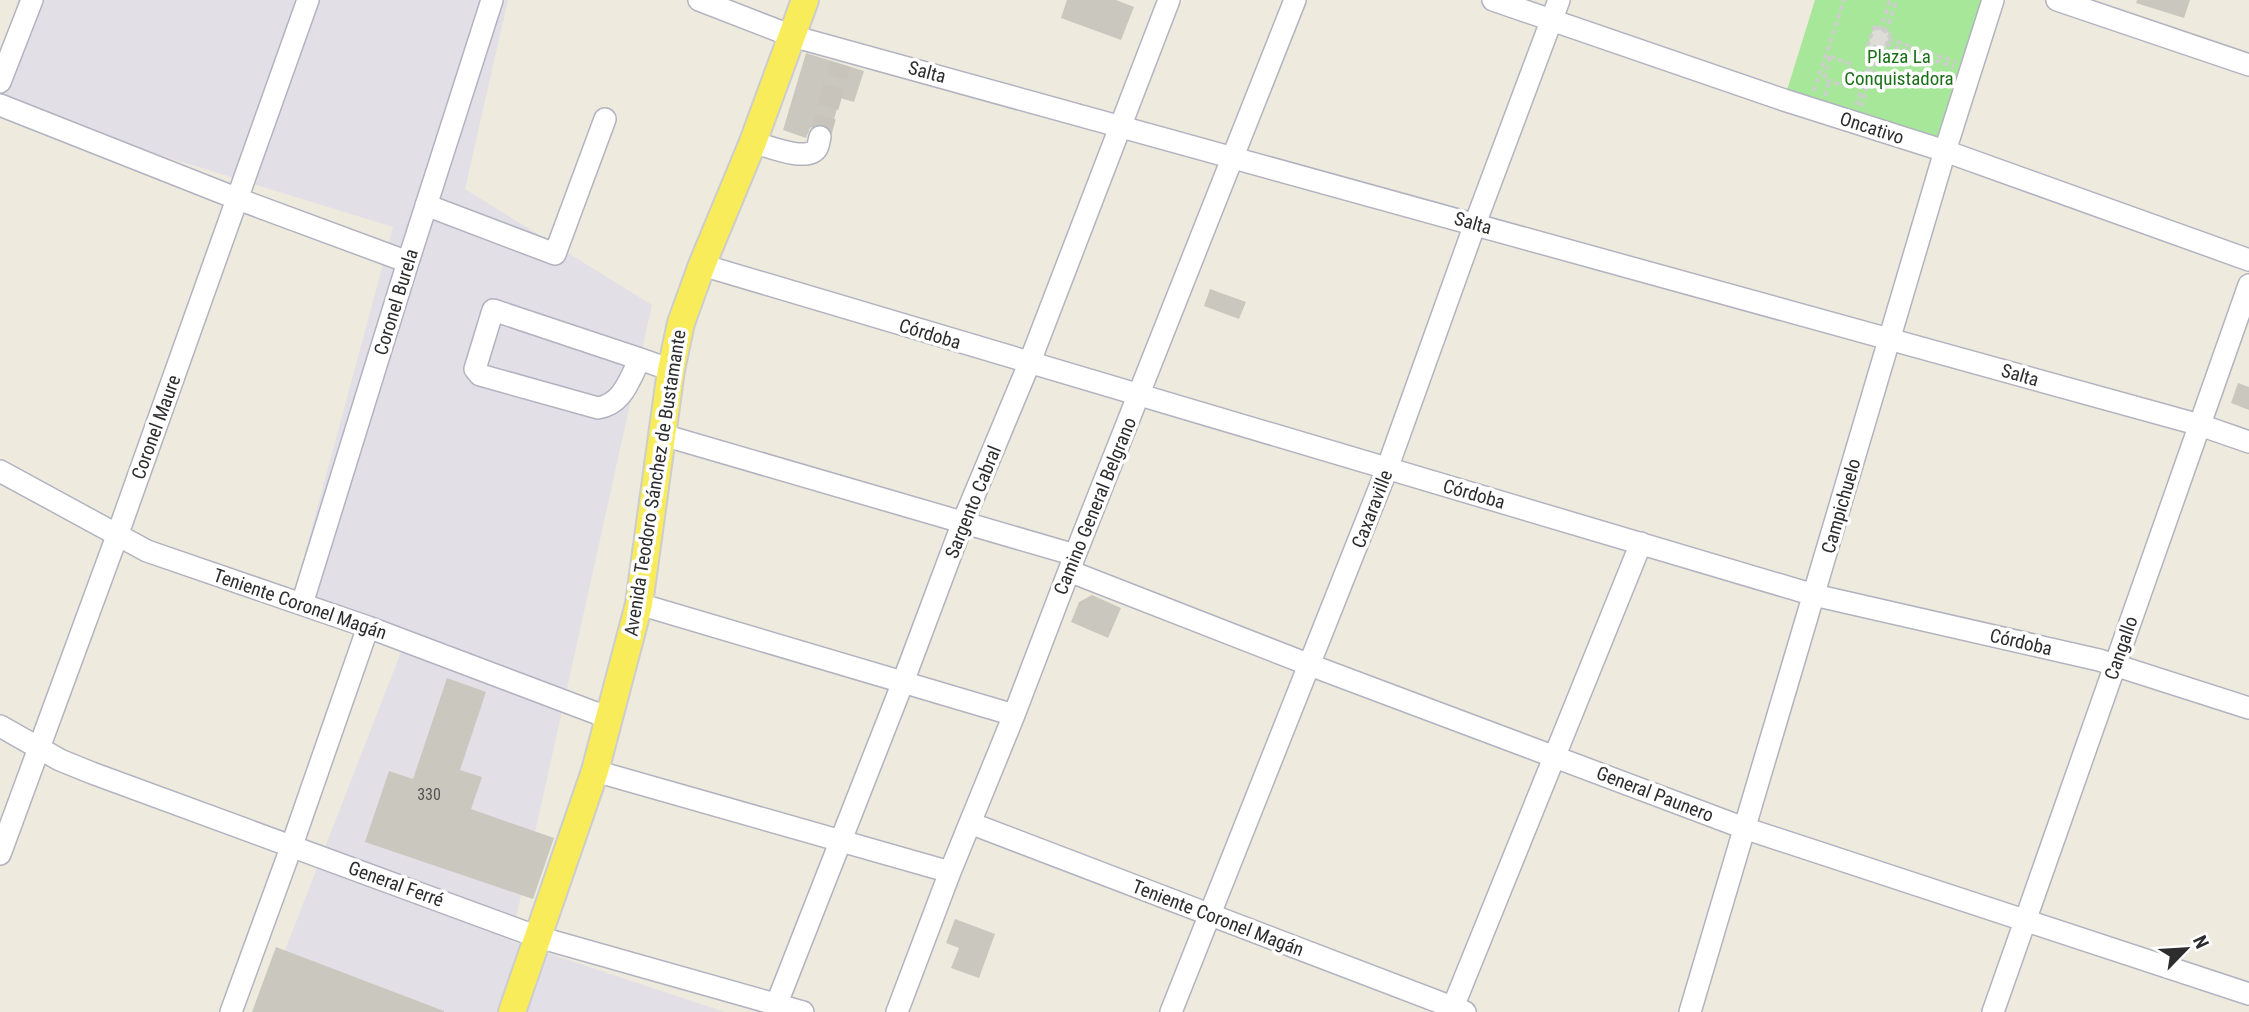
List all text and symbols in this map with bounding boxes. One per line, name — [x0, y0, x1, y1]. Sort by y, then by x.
park label: Plaza La Conquistadora — [1844, 45, 1954, 90]
street label: Salta — [906, 56, 948, 88]
street label: Oncativo — [1837, 107, 1907, 149]
street label: Salta — [1452, 207, 1494, 239]
street label: Coronel Burela — [369, 246, 423, 358]
street label: Córdoba — [896, 314, 964, 354]
street label: Avenida Teodoro Sánchez de Bustamante — [619, 328, 691, 638]
street label: Salta — [1999, 359, 2041, 391]
street label: Coronel Maure — [126, 372, 186, 482]
street label: Camino General Belgrano — [1049, 414, 1141, 598]
street label: Sargento Cabral — [940, 442, 1006, 562]
street label: Campichuelo — [1816, 456, 1866, 556]
street label: Caxaraville — [1347, 467, 1397, 551]
street label: Córdoba — [1440, 474, 1508, 514]
street label: Teniente Coronel Magán — [210, 564, 390, 644]
street label: Cangallo — [2099, 613, 2143, 683]
street label: Córdoba — [1988, 624, 2054, 660]
street label: General Paunero — [1593, 761, 1717, 827]
house number: 330 — [417, 785, 441, 804]
street label: General Ferré — [345, 856, 447, 912]
street label: Teniente Coronel Magán — [1129, 875, 1307, 961]
north arrow — [2151, 914, 2221, 984]
text: N — [2188, 932, 2214, 952]

